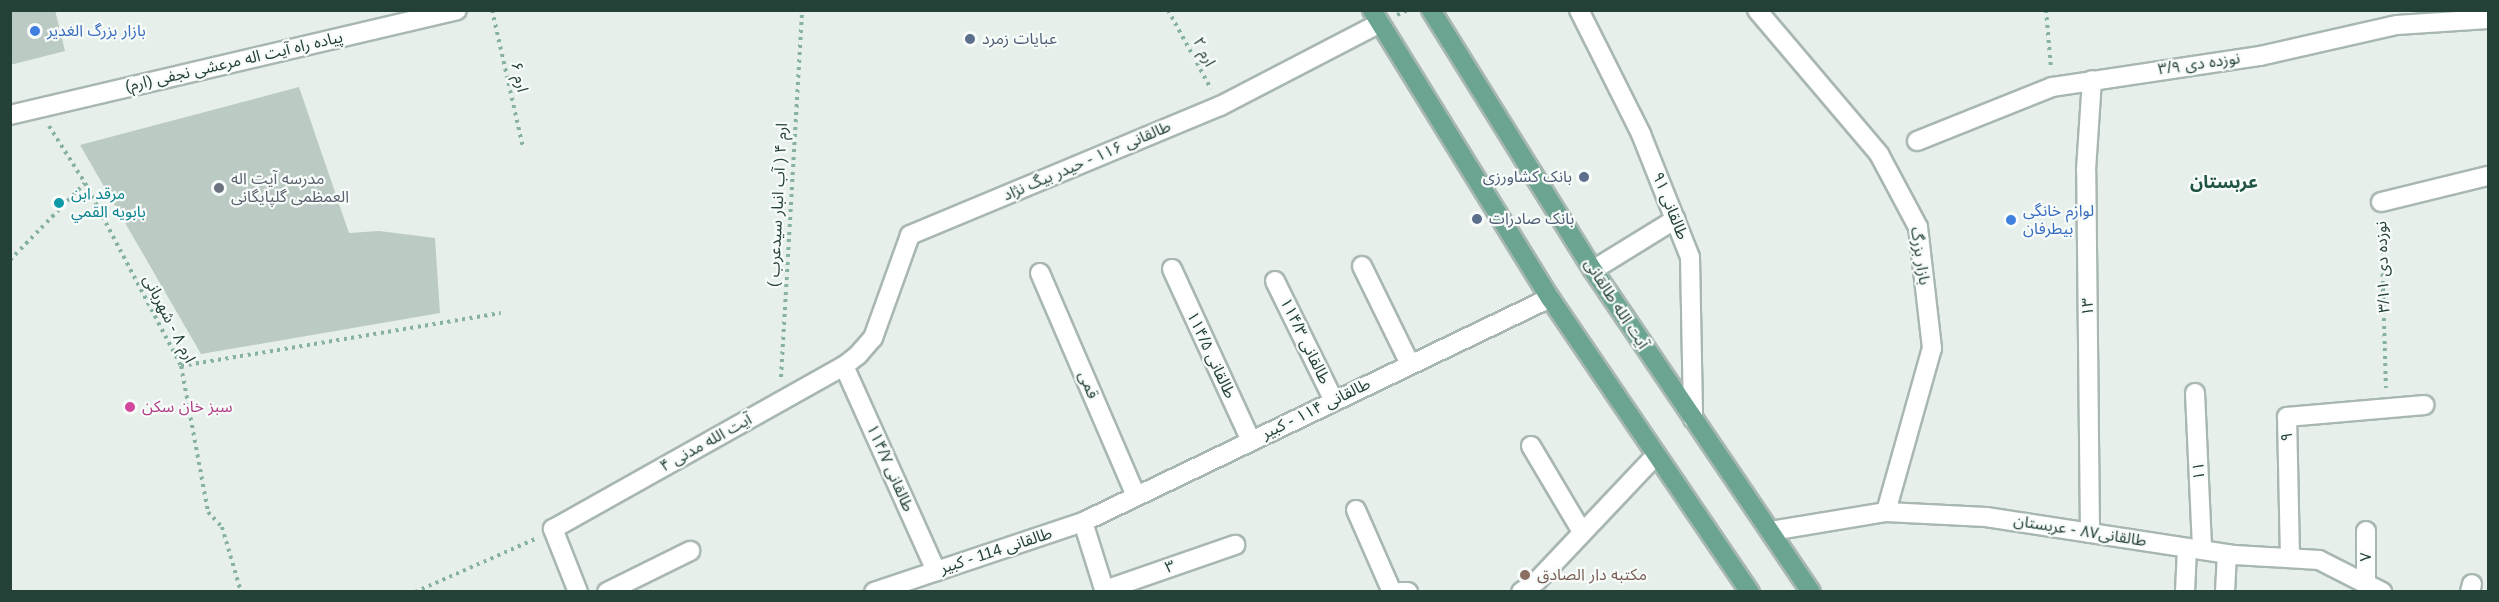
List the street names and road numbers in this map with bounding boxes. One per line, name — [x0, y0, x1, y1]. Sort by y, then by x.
street label: پیاده راه آیت اله مرعشی نجفی (ارم) — [123, 28, 345, 96]
street label: ارم ۲ — [1188, 34, 1220, 70]
street label: نوزده دی ۳/۹ — [2157, 49, 2241, 79]
street label: ارم ۶ — [506, 60, 532, 94]
street label: طالقانی ۱۱۶ - حیدر بیگ نژاد — [1000, 117, 1174, 205]
street label: ارم ۴ ( آب انبار سیدعرب ) — [764, 122, 792, 288]
street label: طالقانی ۹۱ — [1648, 169, 1692, 243]
street label: نوزده دی ۳/۱۱ — [2372, 221, 2394, 313]
street label: بازار بزرگ — [1906, 226, 1934, 286]
street label: آیت الله طالقانی — [1580, 255, 1652, 353]
street label: ارم ۸ - شهربانی — [139, 272, 199, 366]
street label: طالقانی ۱۱۴/۳ — [1276, 295, 1334, 387]
street label: ۱۳ — [2078, 298, 2098, 316]
street label: طالقانی ۱۱۴/۵ — [1182, 308, 1240, 402]
street label: قمی — [1074, 368, 1102, 402]
street label: طالقانی ۱۱۴ - کبیر — [1258, 374, 1374, 444]
street label: ۴ آیت الله مدنی — [657, 410, 755, 476]
street label: طالقانی ۱۱۴/۷ — [862, 421, 918, 515]
street label: ۹ — [2277, 432, 2297, 442]
street label: ۱۱ — [2189, 461, 2209, 481]
street label: طالقانی۸۷ - عربستان — [2012, 511, 2148, 551]
street label: طالقانی 114 - کبیر — [937, 524, 1055, 578]
street label: ۷ — [2356, 552, 2376, 562]
street label: ۳ — [1163, 556, 1177, 578]

